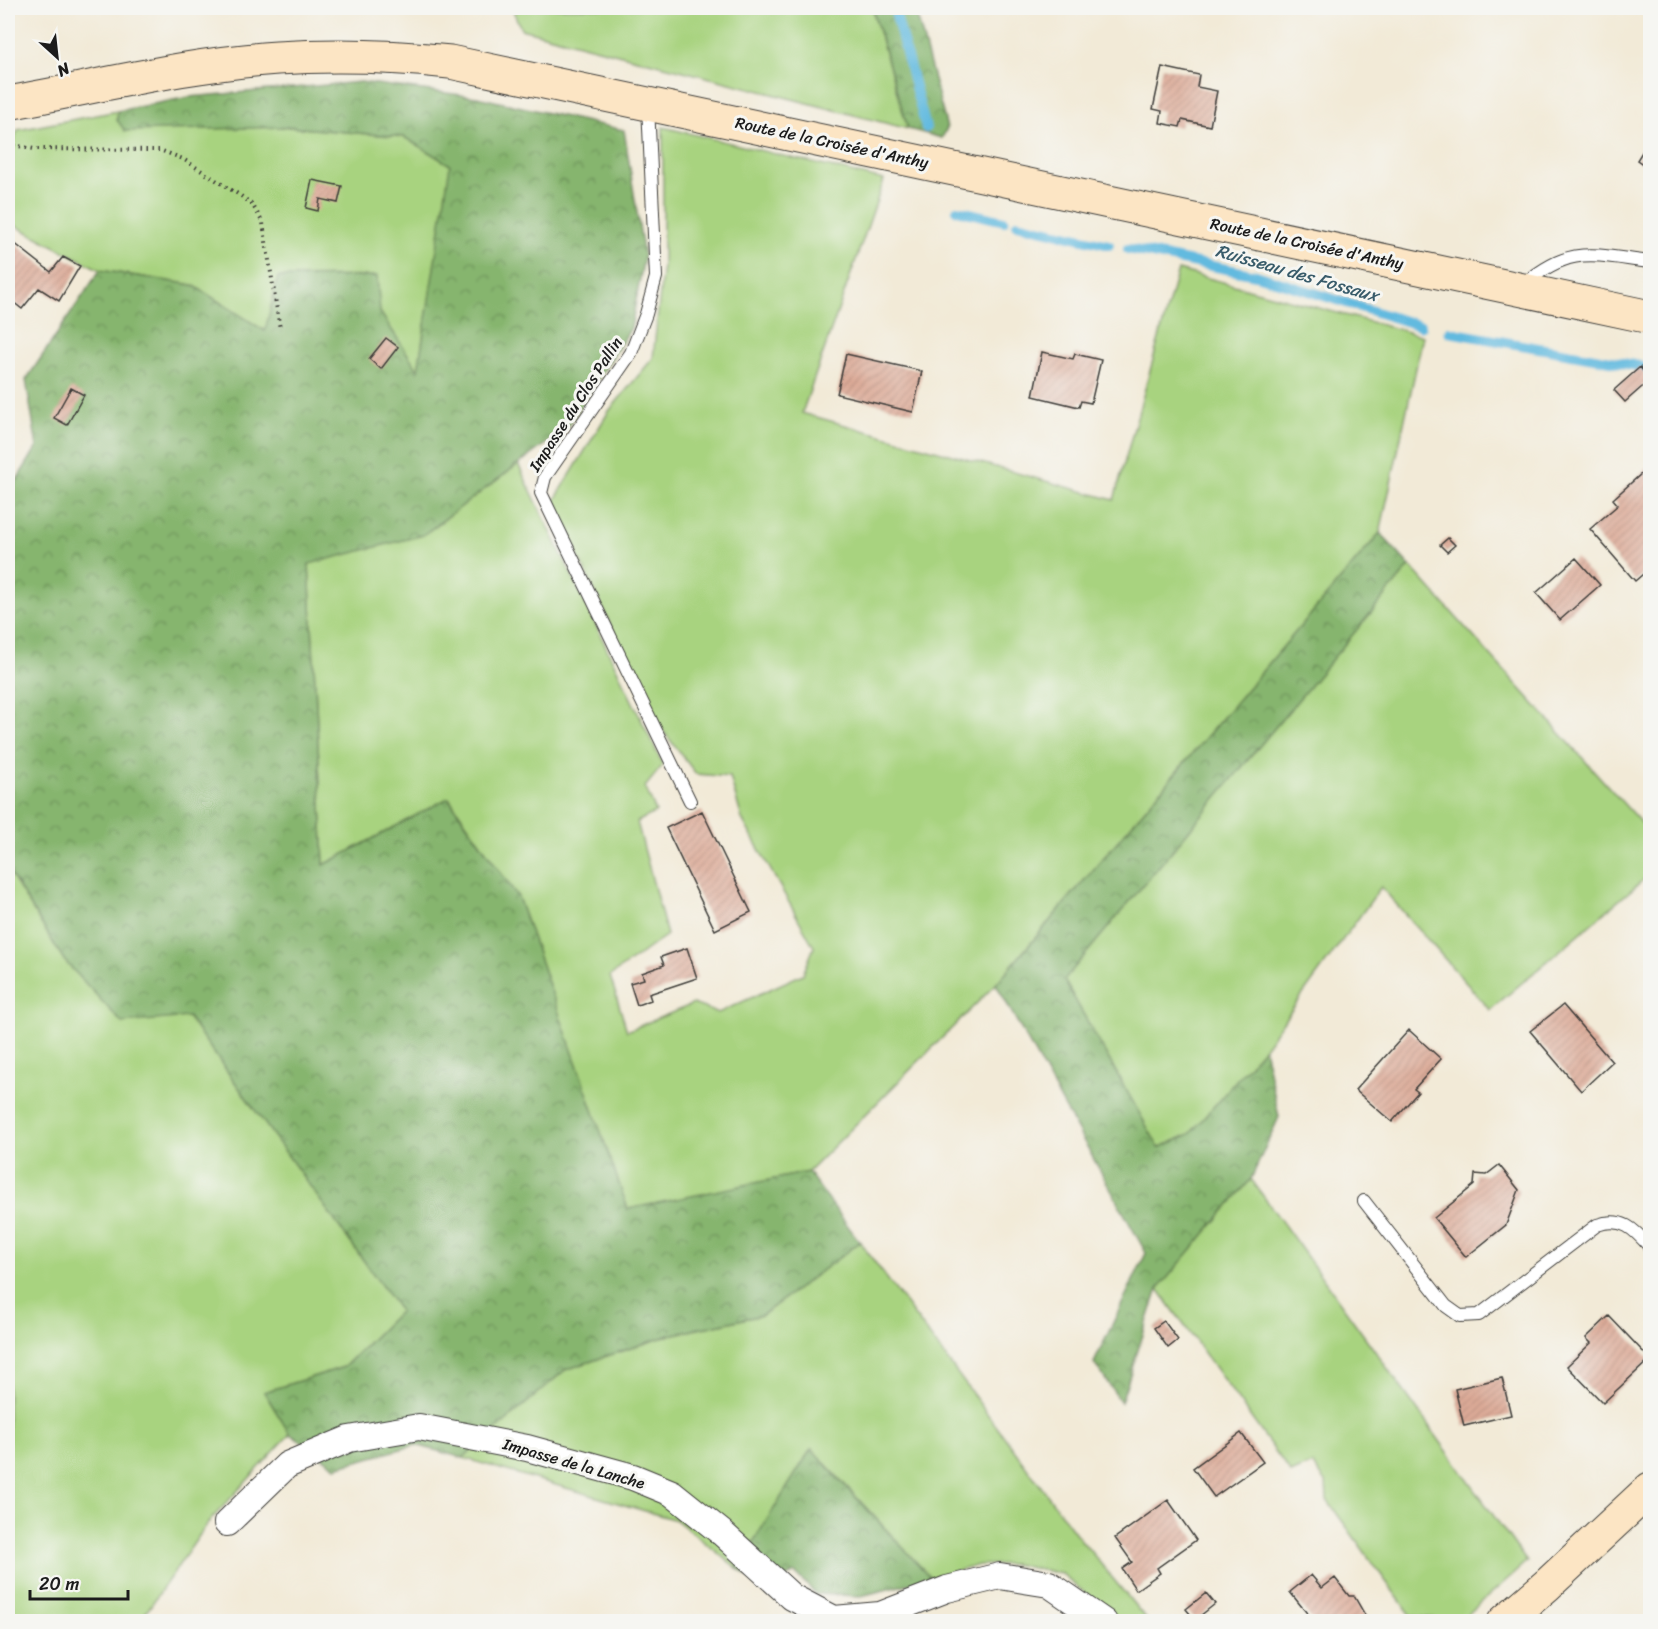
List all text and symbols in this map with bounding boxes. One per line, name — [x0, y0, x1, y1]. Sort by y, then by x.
north arrow — [27, 27, 87, 87]
text: N — [51, 54, 76, 86]
street label: Route de la Croisée d'Anthy — [733, 108, 932, 177]
street label: Route de la Croisée d'Anthy — [1208, 209, 1407, 278]
water label: Ruisseau des Fossaux — [1212, 234, 1385, 312]
street label: Impasse du Clos Pallin — [520, 330, 630, 479]
street label: Impasse de la Lanche — [498, 1429, 649, 1498]
scale bar — [30, 1563, 128, 1601]
text: 20 m — [39, 1568, 79, 1600]

